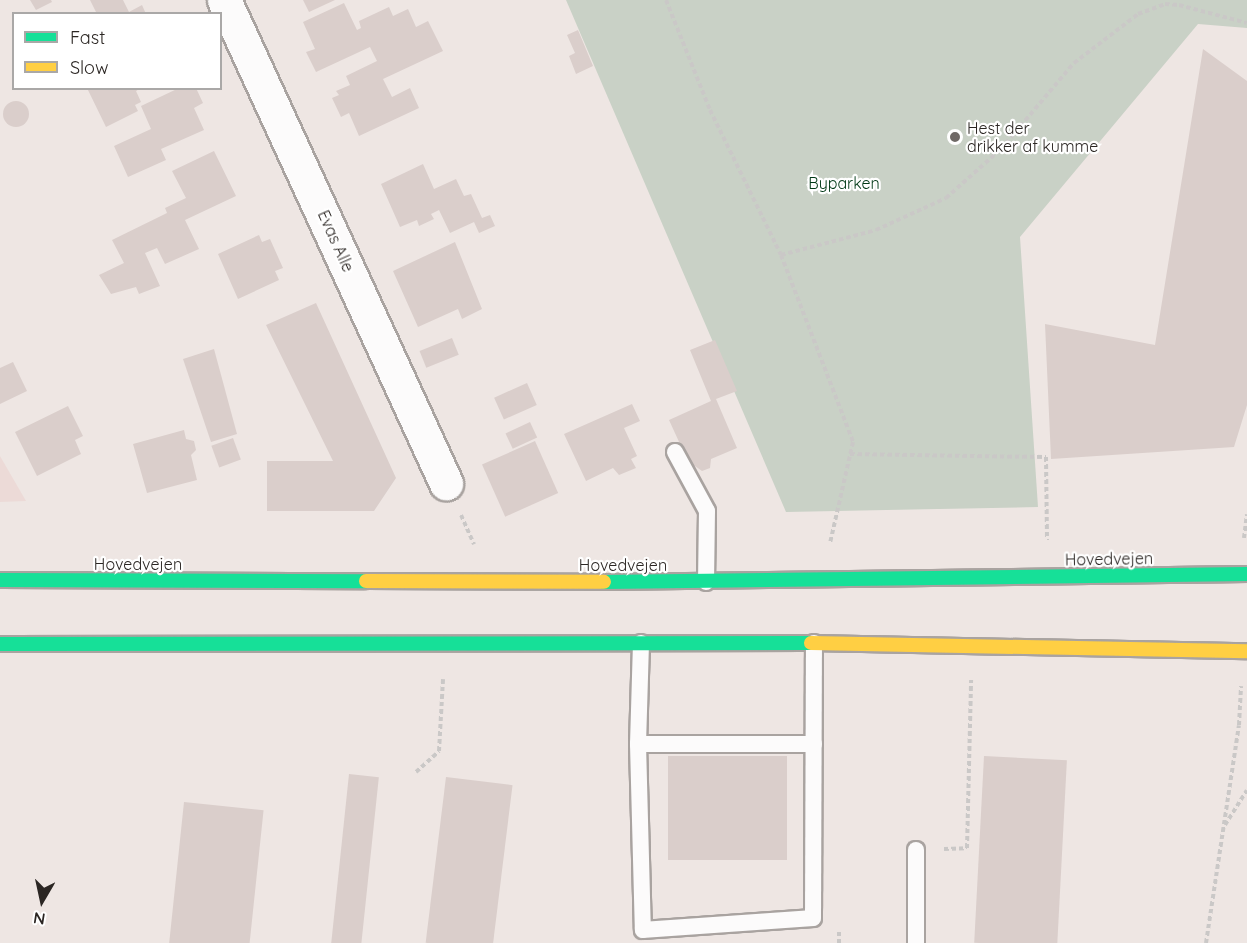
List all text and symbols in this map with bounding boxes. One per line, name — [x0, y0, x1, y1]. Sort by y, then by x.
legend — [12, 12, 222, 90]
text: Fast — [70, 26, 105, 49]
text: Slow — [70, 56, 108, 79]
place label: Hest der drikker af kumme — [967, 118, 1098, 156]
marker: Hest der drikker af kumme — [948, 130, 962, 144]
park label: Byparken — [808, 173, 880, 193]
street label: Evas Alle — [314, 207, 358, 275]
street label: Hovedvejen — [1065, 549, 1153, 569]
street label: Hovedvejen — [94, 554, 182, 574]
street label: Hovedvejen — [579, 555, 667, 575]
north arrow — [12, 871, 72, 931]
text: N — [32, 908, 47, 930]

